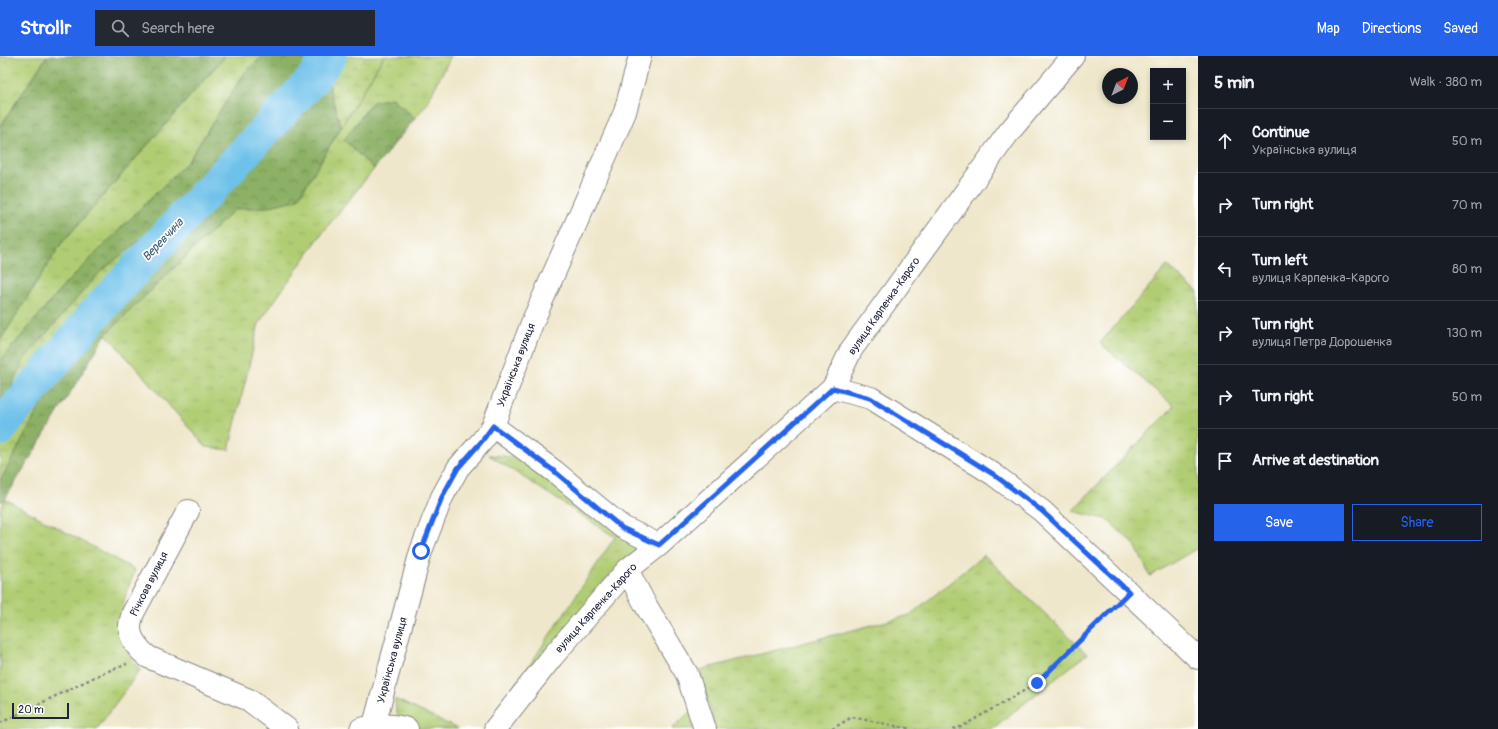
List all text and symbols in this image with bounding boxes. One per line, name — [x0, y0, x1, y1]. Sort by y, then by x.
search box — [95, 10, 375, 46]
text: Strollr — [20, 16, 71, 40]
icon: search — [109, 17, 131, 39]
text: Search here — [141, 19, 214, 38]
text: Map — [1317, 20, 1340, 37]
text: Directions — [1362, 20, 1421, 37]
text: Saved — [1443, 20, 1478, 37]
north arrow — [1102, 68, 1138, 104]
map controls — [1150, 68, 1186, 140]
button: + — [1150, 68, 1186, 104]
text: 5 min — [1214, 72, 1254, 93]
text: Walk · 380 m — [1409, 74, 1482, 90]
button: − — [1150, 104, 1186, 140]
text: Continue — [1252, 123, 1310, 142]
icon: ahead — [1214, 130, 1236, 152]
text: 50 m — [1452, 133, 1482, 149]
text: Українська вулиця — [1252, 142, 1357, 158]
icon: right — [1214, 194, 1236, 216]
text: Turn right — [1252, 195, 1313, 214]
text: 70 m — [1452, 197, 1482, 213]
water label: Веревчина — [139, 214, 188, 265]
text: Turn left — [1252, 251, 1308, 270]
street label: вулиця Карпенка-Карого — [845, 255, 923, 357]
icon: left — [1214, 258, 1236, 280]
text: 80 m — [1452, 261, 1482, 277]
text: вулиця Карпенка-Карого — [1252, 270, 1389, 286]
text: Turn right — [1252, 315, 1313, 334]
street label: Українська вулиця — [494, 321, 538, 409]
icon: right — [1214, 322, 1236, 344]
text: 130 m — [1446, 325, 1482, 341]
text: вулиця Петра Дорошенка — [1252, 334, 1392, 350]
icon: right — [1214, 386, 1236, 408]
text: Turn right — [1252, 387, 1313, 406]
text: 50 m — [1452, 389, 1482, 405]
icon: arrive — [1214, 450, 1236, 472]
text: Arrive at destination — [1252, 451, 1379, 470]
button: Save — [1214, 504, 1344, 541]
button: Share — [1352, 504, 1482, 541]
route start — [412, 542, 430, 560]
street label: Річкова вулиця — [127, 550, 171, 618]
street label: вулиця Карпенка-Карого — [552, 560, 640, 655]
street label: Українська вулиця — [374, 616, 410, 704]
route end — [1028, 674, 1046, 692]
scale bar — [12, 701, 69, 720]
text: 20 m — [18, 703, 44, 716]

